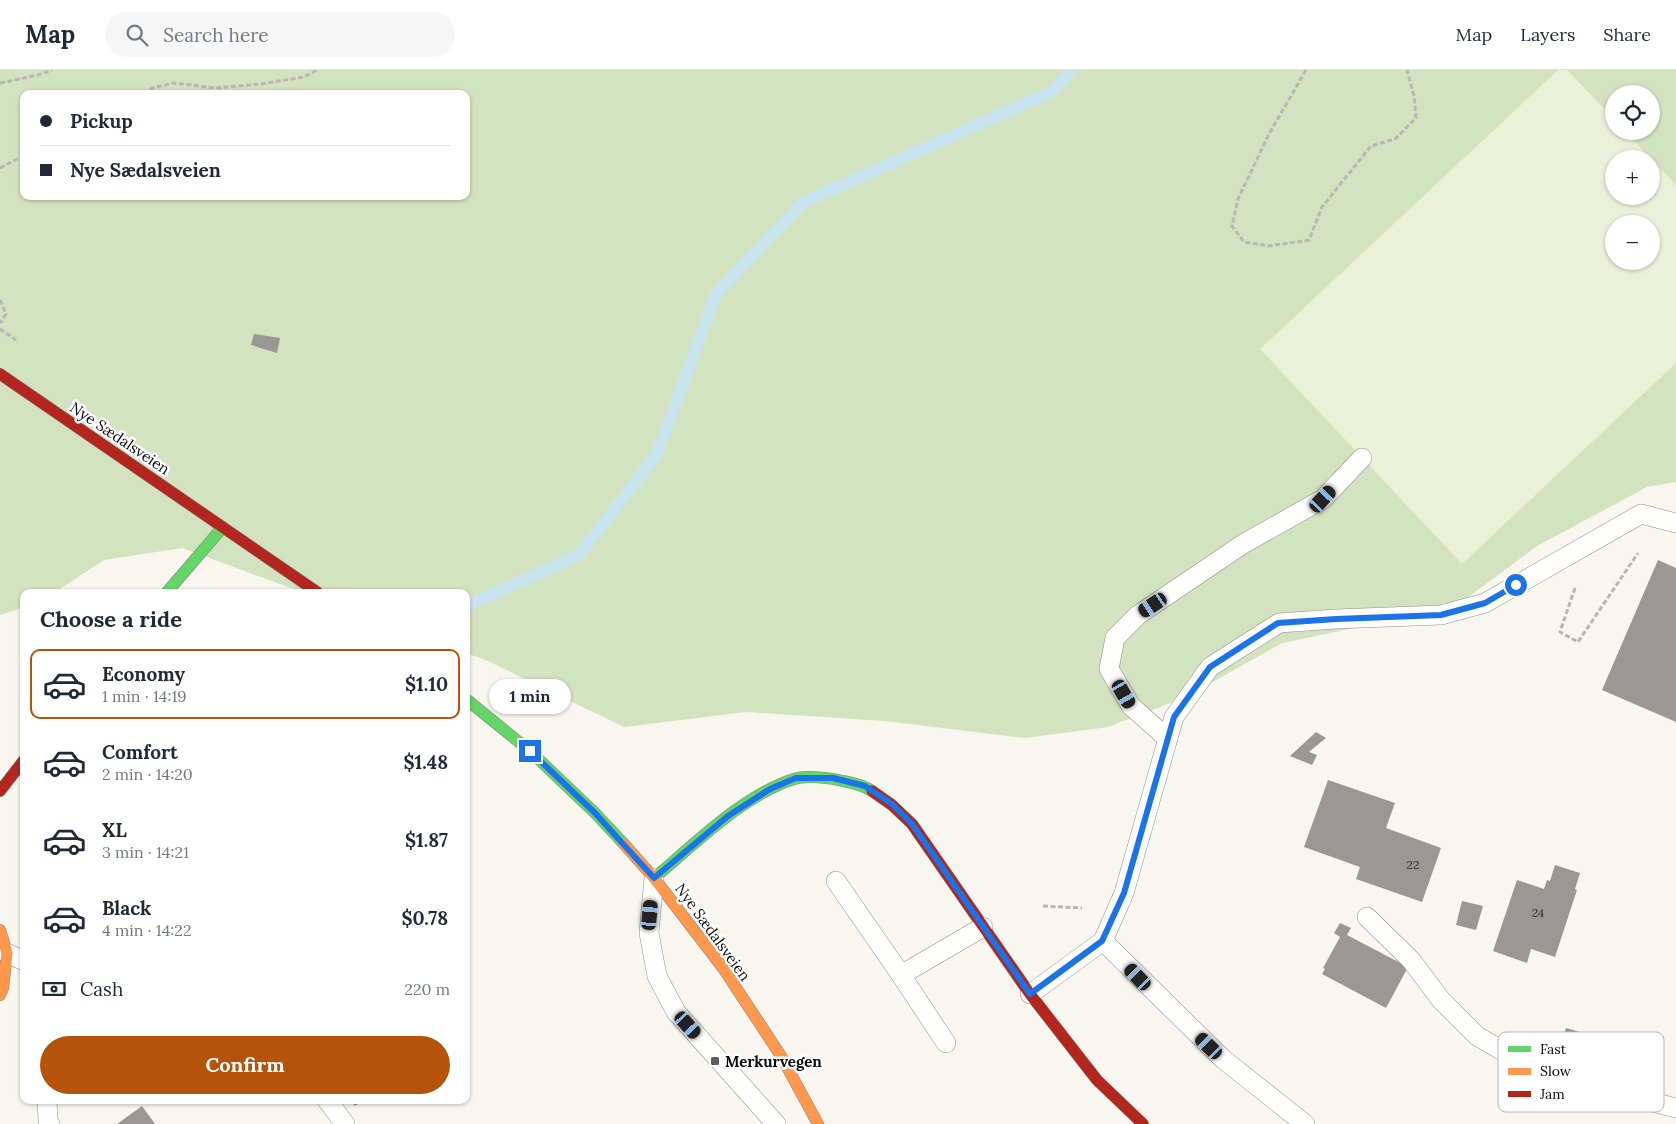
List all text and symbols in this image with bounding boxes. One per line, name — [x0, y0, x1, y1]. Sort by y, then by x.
search box — [105, 12, 455, 57]
text: Map — [25, 19, 75, 50]
icon: search — [123, 21, 151, 49]
text: Search here — [163, 23, 269, 47]
text: Map — [1456, 23, 1492, 46]
text: Layers — [1520, 23, 1575, 46]
text: Share — [1603, 23, 1651, 46]
map controls — [1605, 85, 1660, 270]
button: locate — [1605, 85, 1660, 140]
text: Pickup — [70, 109, 133, 133]
button: + — [1605, 150, 1660, 205]
text: Nye Sædalsveien — [70, 158, 221, 182]
button: − — [1605, 215, 1660, 270]
street label: Nye Sædalsveien — [67, 398, 173, 478]
car — [1307, 483, 1338, 515]
route start — [1505, 574, 1527, 596]
car — [1136, 590, 1169, 620]
text: Choose a ride — [40, 605, 182, 633]
icon: car — [42, 662, 87, 707]
text: Economy — [102, 662, 185, 686]
text: $1.10 — [405, 672, 448, 696]
car — [1110, 677, 1137, 711]
callout: 1 min — [489, 678, 571, 714]
text: 1 min · 14:19 — [102, 686, 187, 706]
text: 1 min — [510, 686, 550, 706]
icon: car — [42, 740, 87, 785]
text: Comfort — [102, 740, 178, 764]
route end — [519, 740, 541, 762]
text: $1.48 — [403, 750, 448, 774]
text: 2 min · 14:20 — [102, 764, 193, 784]
icon: car — [42, 818, 87, 863]
text: XL — [102, 818, 127, 842]
text: $1.87 — [405, 828, 448, 852]
text: 3 min · 14:21 — [102, 842, 189, 862]
house number: 22 — [1407, 857, 1419, 872]
street label: Nye Sædalsveien — [671, 879, 755, 985]
icon: car — [42, 896, 87, 941]
text: Black — [102, 896, 151, 920]
car — [641, 899, 658, 931]
house number: 24 — [1532, 905, 1545, 920]
text: $0.78 — [401, 906, 448, 930]
text: 4 min · 14:22 — [102, 920, 192, 940]
car — [1122, 961, 1153, 993]
icon: cash — [40, 975, 68, 1003]
text: Cash — [80, 977, 123, 1001]
text: 220 m — [404, 979, 450, 999]
car — [672, 1009, 703, 1041]
car — [1193, 1030, 1225, 1062]
legend — [1498, 1032, 1664, 1112]
button: Confirm — [40, 1036, 450, 1094]
text: Fast — [1540, 1040, 1567, 1058]
place label: Merkurvegen — [725, 1052, 822, 1071]
marker: Merkurvegen — [709, 1055, 721, 1067]
text: Slow — [1540, 1062, 1572, 1080]
text: Jam — [1539, 1085, 1565, 1103]

